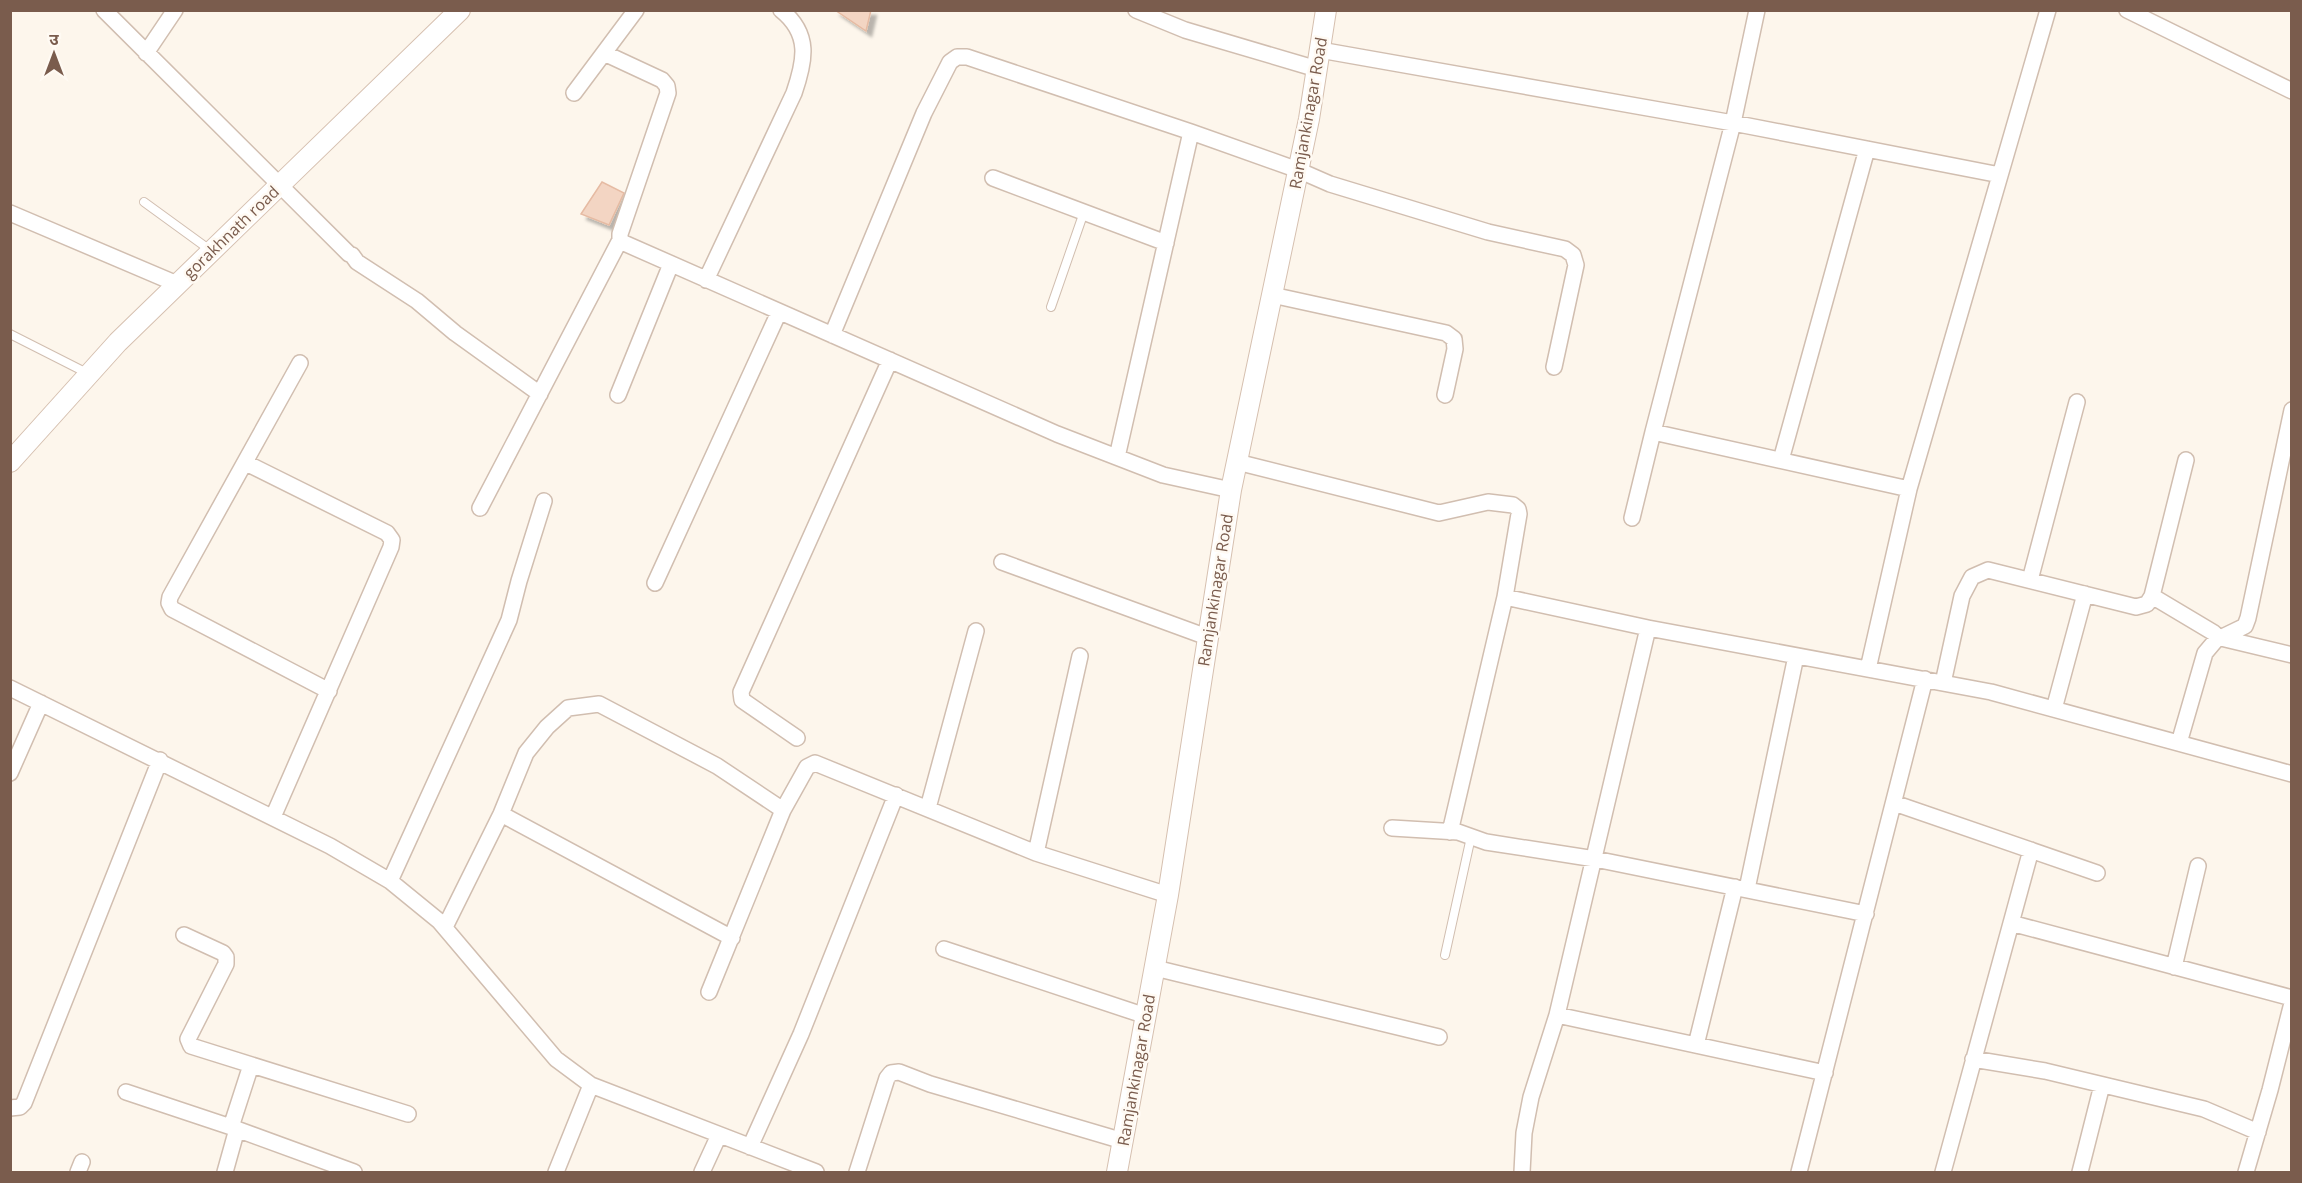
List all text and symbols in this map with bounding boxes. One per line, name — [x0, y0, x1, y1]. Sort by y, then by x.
north arrow — [24, 24, 84, 84]
text: उ — [49, 28, 59, 50]
street label: Ramjankinagar Road — [1284, 35, 1332, 191]
street label: gorakhnath road — [178, 181, 284, 283]
street label: Ramjankinagar Road — [1192, 512, 1238, 668]
street label: Ramjankinagar Road — [1112, 992, 1160, 1148]

